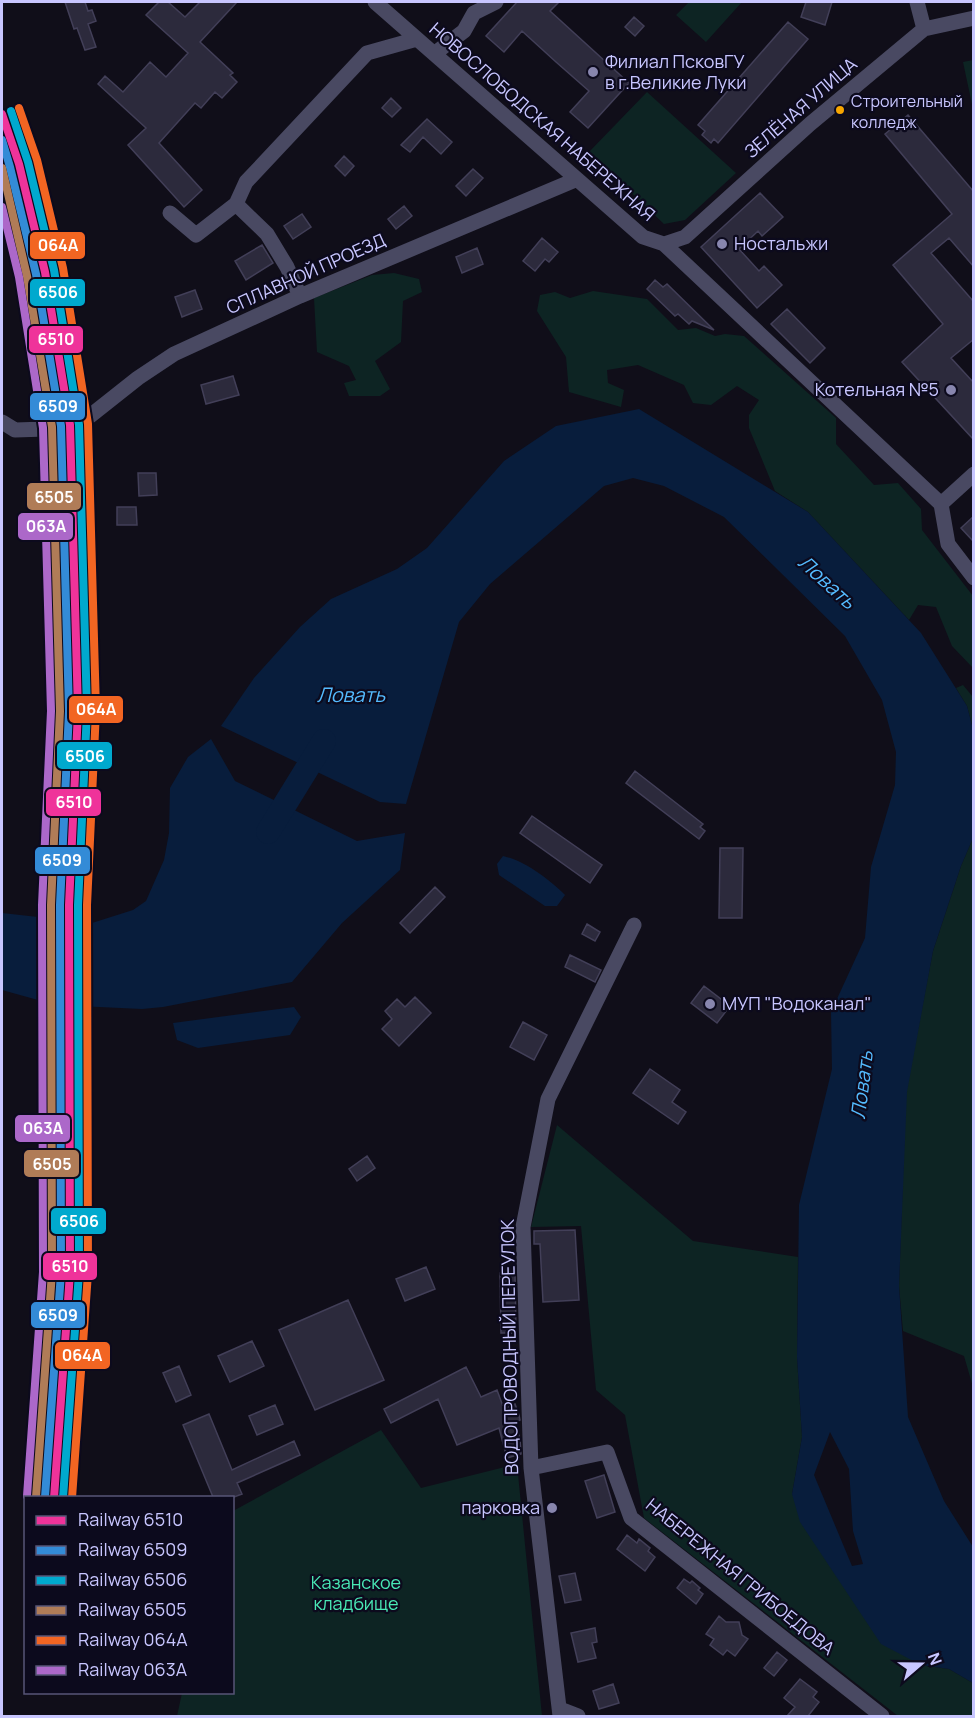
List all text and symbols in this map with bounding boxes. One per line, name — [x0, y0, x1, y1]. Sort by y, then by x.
street label: НОВОСЛОБОДСКАЯ НАБЕРЕЖНАЯ — [425, 17, 660, 226]
place label: Филиал ПсковГУ в г.Великие Луки — [605, 49, 746, 94]
street label: ЗЕЛЁНАЯ УЛИЦА — [739, 51, 862, 163]
marker: Филиал ПсковГУ в г.Великие Луки — [586, 65, 600, 79]
place label: Строительный колледж — [851, 90, 963, 133]
marker: Строительный колледж — [834, 104, 846, 116]
street label: СПЛАВНОЙ ПРОЕЗД — [222, 227, 389, 319]
line badge: 064А — [29, 231, 86, 260]
place label: Ностальжи — [734, 231, 828, 255]
text: 064А — [38, 234, 79, 256]
marker: Ностальжи — [715, 237, 729, 251]
line badge: 6506 — [29, 278, 86, 307]
text: 6506 — [38, 281, 78, 303]
line badge: 6510 — [28, 325, 84, 354]
text: 6510 — [38, 328, 74, 350]
place label: Котельная №5 — [815, 377, 939, 401]
marker: Котельная №5 — [944, 383, 958, 397]
line badge: 6509 — [29, 392, 86, 421]
text: 6509 — [38, 395, 78, 417]
line badge: 6505 — [26, 482, 82, 511]
text: 6505 — [34, 486, 74, 508]
line badge: 063А — [17, 512, 74, 541]
text: 063А — [26, 515, 67, 537]
water label: Ловать — [793, 549, 862, 615]
water label: Ловать — [317, 681, 386, 708]
line badge: 064А — [68, 695, 124, 724]
text: 064А — [76, 698, 117, 720]
line badge: 6506 — [56, 741, 113, 770]
text: 6506 — [65, 745, 105, 767]
line badge: 6510 — [45, 788, 102, 817]
text: 6510 — [56, 791, 92, 813]
line badge: 6509 — [34, 846, 91, 875]
text: 6509 — [42, 849, 82, 871]
place label: МУП "Водоканал" — [722, 991, 872, 1015]
marker: МУП "Водоканал" — [703, 997, 717, 1011]
water label: Ловать — [844, 1049, 879, 1121]
line badge: 063А — [14, 1114, 71, 1143]
text: 063А — [23, 1117, 64, 1139]
line badge: 6505 — [23, 1149, 80, 1178]
text: 6505 — [32, 1153, 72, 1175]
line badge: 6506 — [50, 1207, 107, 1235]
text: 6506 — [59, 1210, 99, 1232]
street label: ВОДОПРОВОДНЫЙ ПЕРЕУЛОК — [495, 1219, 523, 1475]
line badge: 6510 — [42, 1252, 98, 1281]
text: 6510 — [52, 1255, 88, 1277]
line badge: 6509 — [30, 1301, 86, 1329]
text: 6509 — [38, 1304, 78, 1326]
line badge: 064А — [54, 1341, 111, 1370]
text: 064А — [62, 1344, 103, 1366]
street label: НАБЕРЕЖНАЯ ГРИБОЕДОВА — [641, 1493, 840, 1660]
place label: парковка — [461, 1495, 540, 1519]
legend — [24, 1496, 234, 1694]
marker: парковка — [545, 1501, 559, 1515]
text: Railway 6510 — [78, 1507, 183, 1531]
text: Railway 6509 — [78, 1537, 187, 1561]
text: Railway 6506 — [78, 1567, 187, 1591]
park label: Казанское кладбище — [311, 1570, 401, 1615]
text: Railway 6505 — [78, 1597, 187, 1621]
text: Railway 064А — [78, 1627, 188, 1651]
north arrow — [891, 1634, 951, 1694]
text: N — [923, 1650, 947, 1668]
text: Railway 063А — [78, 1657, 188, 1681]

